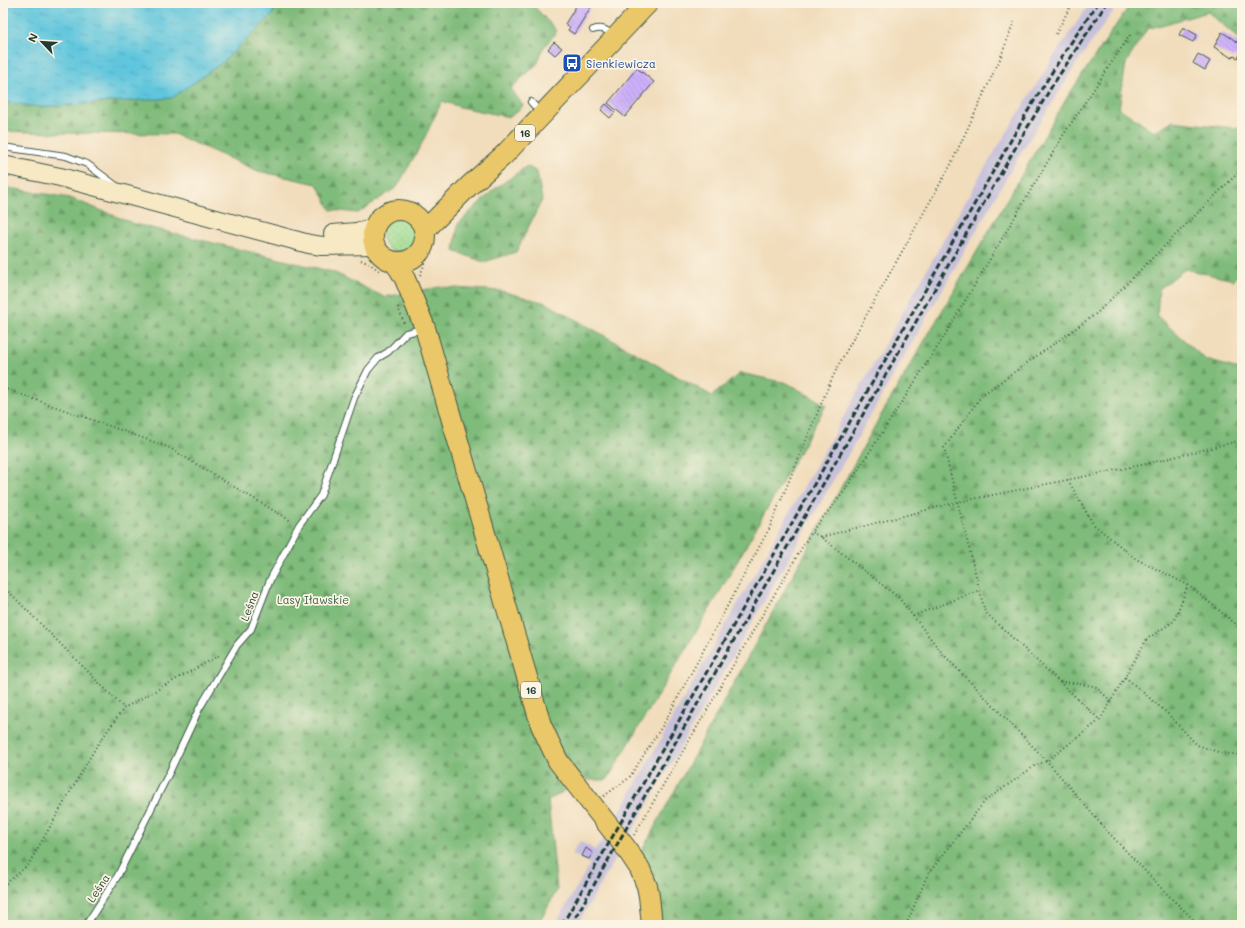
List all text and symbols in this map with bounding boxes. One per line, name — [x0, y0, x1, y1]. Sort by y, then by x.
north arrow — [22, 22, 62, 62]
text: N — [24, 31, 41, 45]
bus stop icon: Sienkiewicza — [561, 52, 583, 74]
place label: Sienkiewicza — [586, 56, 656, 71]
road number: 16 — [515, 125, 535, 141]
street label: Leśna — [236, 589, 262, 623]
park label: Lasy Iławskie — [277, 592, 349, 607]
road number: 16 — [521, 682, 541, 698]
street label: Leśna — [83, 871, 113, 905]

